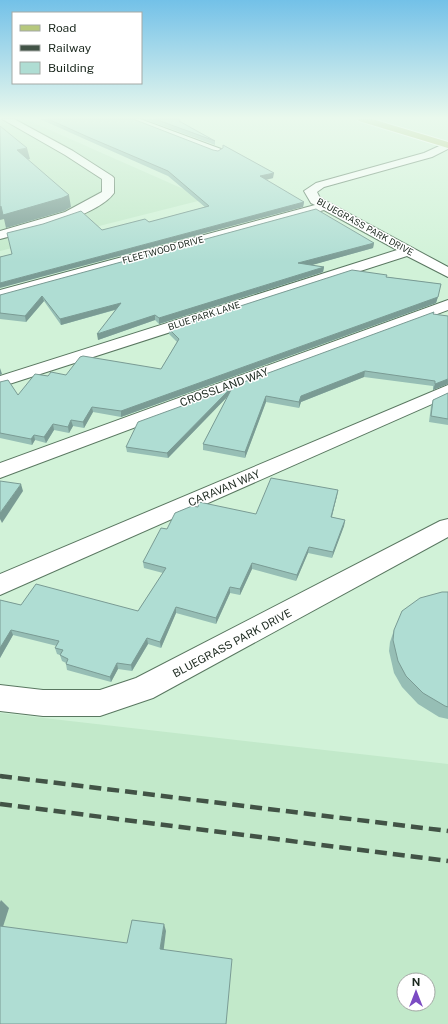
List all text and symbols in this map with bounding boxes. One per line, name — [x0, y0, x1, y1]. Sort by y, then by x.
legend — [12, 12, 142, 84]
text: Road — [48, 21, 76, 35]
text: Railway — [48, 41, 92, 55]
text: Building — [48, 61, 94, 75]
street label: BLUEGRASS PARK DRIVE — [315, 195, 416, 258]
street label: FLEETWOOD DRIVE — [121, 233, 205, 266]
street label: BLUE PARK LANE — [166, 299, 242, 332]
street label: CROSSLAND WAY — [178, 365, 270, 409]
street label: CARAVAN WAY — [186, 467, 262, 509]
street label: BLUEGRASS PARK DRIVE — [171, 606, 294, 679]
north arrow — [396, 972, 436, 1012]
text: N — [412, 976, 420, 988]

